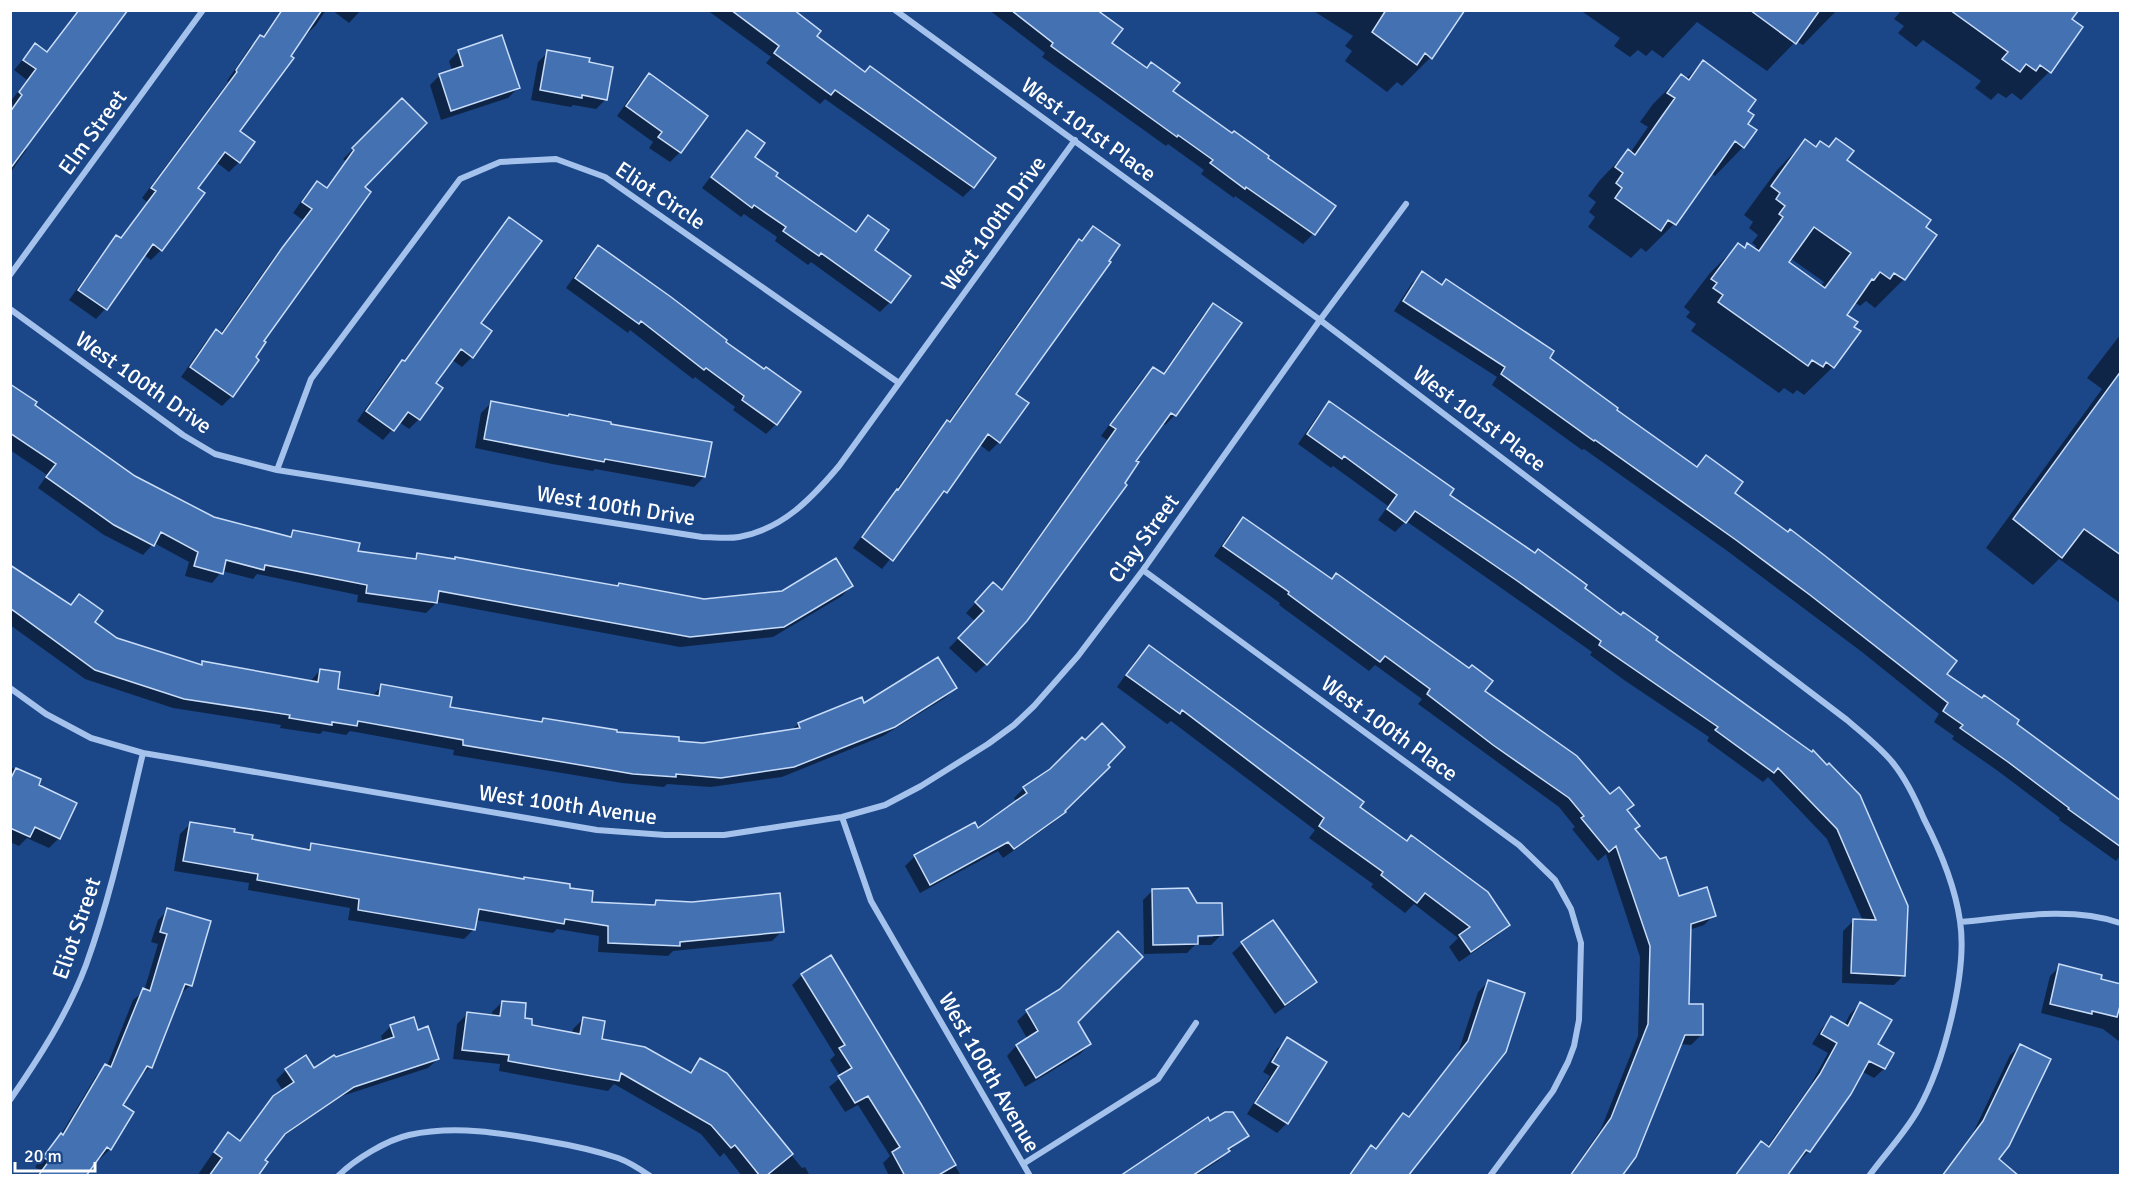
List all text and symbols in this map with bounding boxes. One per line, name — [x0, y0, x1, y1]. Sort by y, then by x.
street label: West 101st Place — [1016, 71, 1161, 187]
street label: Elm Street — [53, 84, 132, 180]
street label: West 100th Drive — [935, 150, 1051, 296]
street label: Eliot Circle — [610, 155, 711, 235]
street label: West 100th Drive — [70, 325, 217, 439]
street label: West 101st Place — [1408, 359, 1552, 477]
street label: West 100th Drive — [535, 480, 697, 531]
street label: Clay Street — [1102, 488, 1185, 588]
street label: West 100th Place — [1316, 670, 1463, 787]
street label: West 100th Avenue — [477, 779, 659, 830]
street label: Eliot Street — [46, 873, 107, 983]
street label: West 100th Avenue — [933, 988, 1046, 1157]
scale bar — [15, 1135, 94, 1173]
text: 20 m — [24, 1145, 62, 1167]

